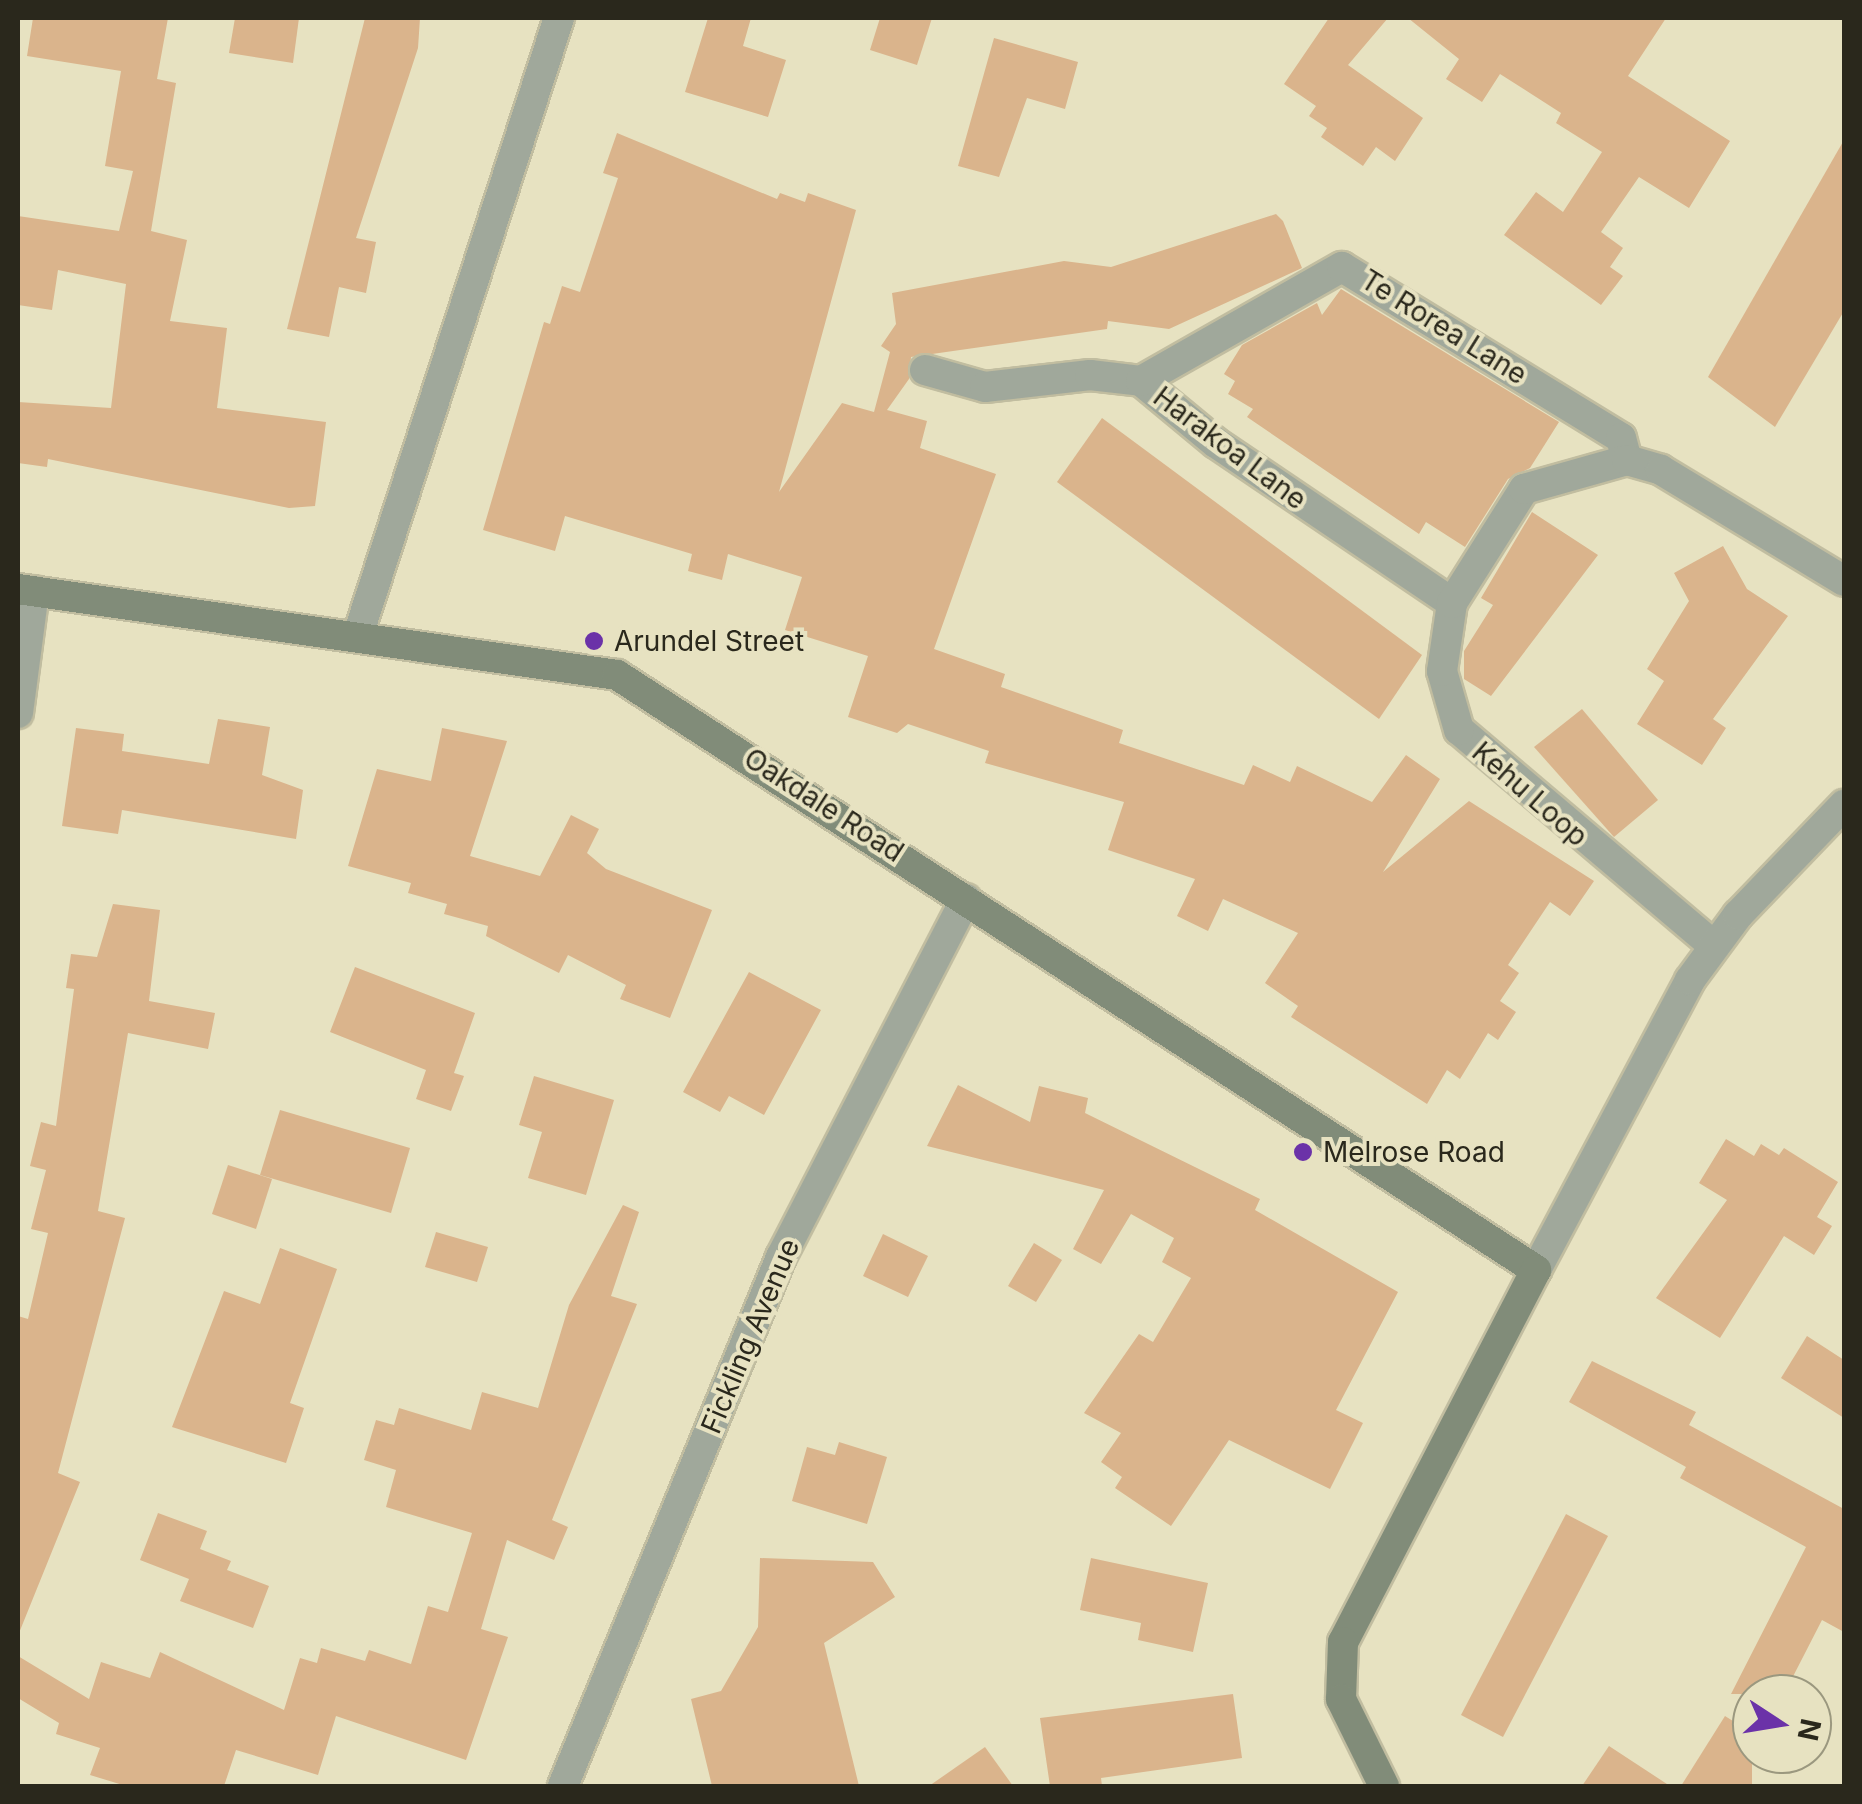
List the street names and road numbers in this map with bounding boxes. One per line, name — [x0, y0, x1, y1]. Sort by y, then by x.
street label: Te Rorea Lane — [1355, 263, 1533, 391]
street label: Harakoa Lane — [1147, 380, 1313, 516]
street label: Kehu Loop — [1466, 735, 1594, 853]
street label: Oakdale Road — [738, 741, 910, 869]
street label: Fickling Avenue — [694, 1234, 806, 1438]

